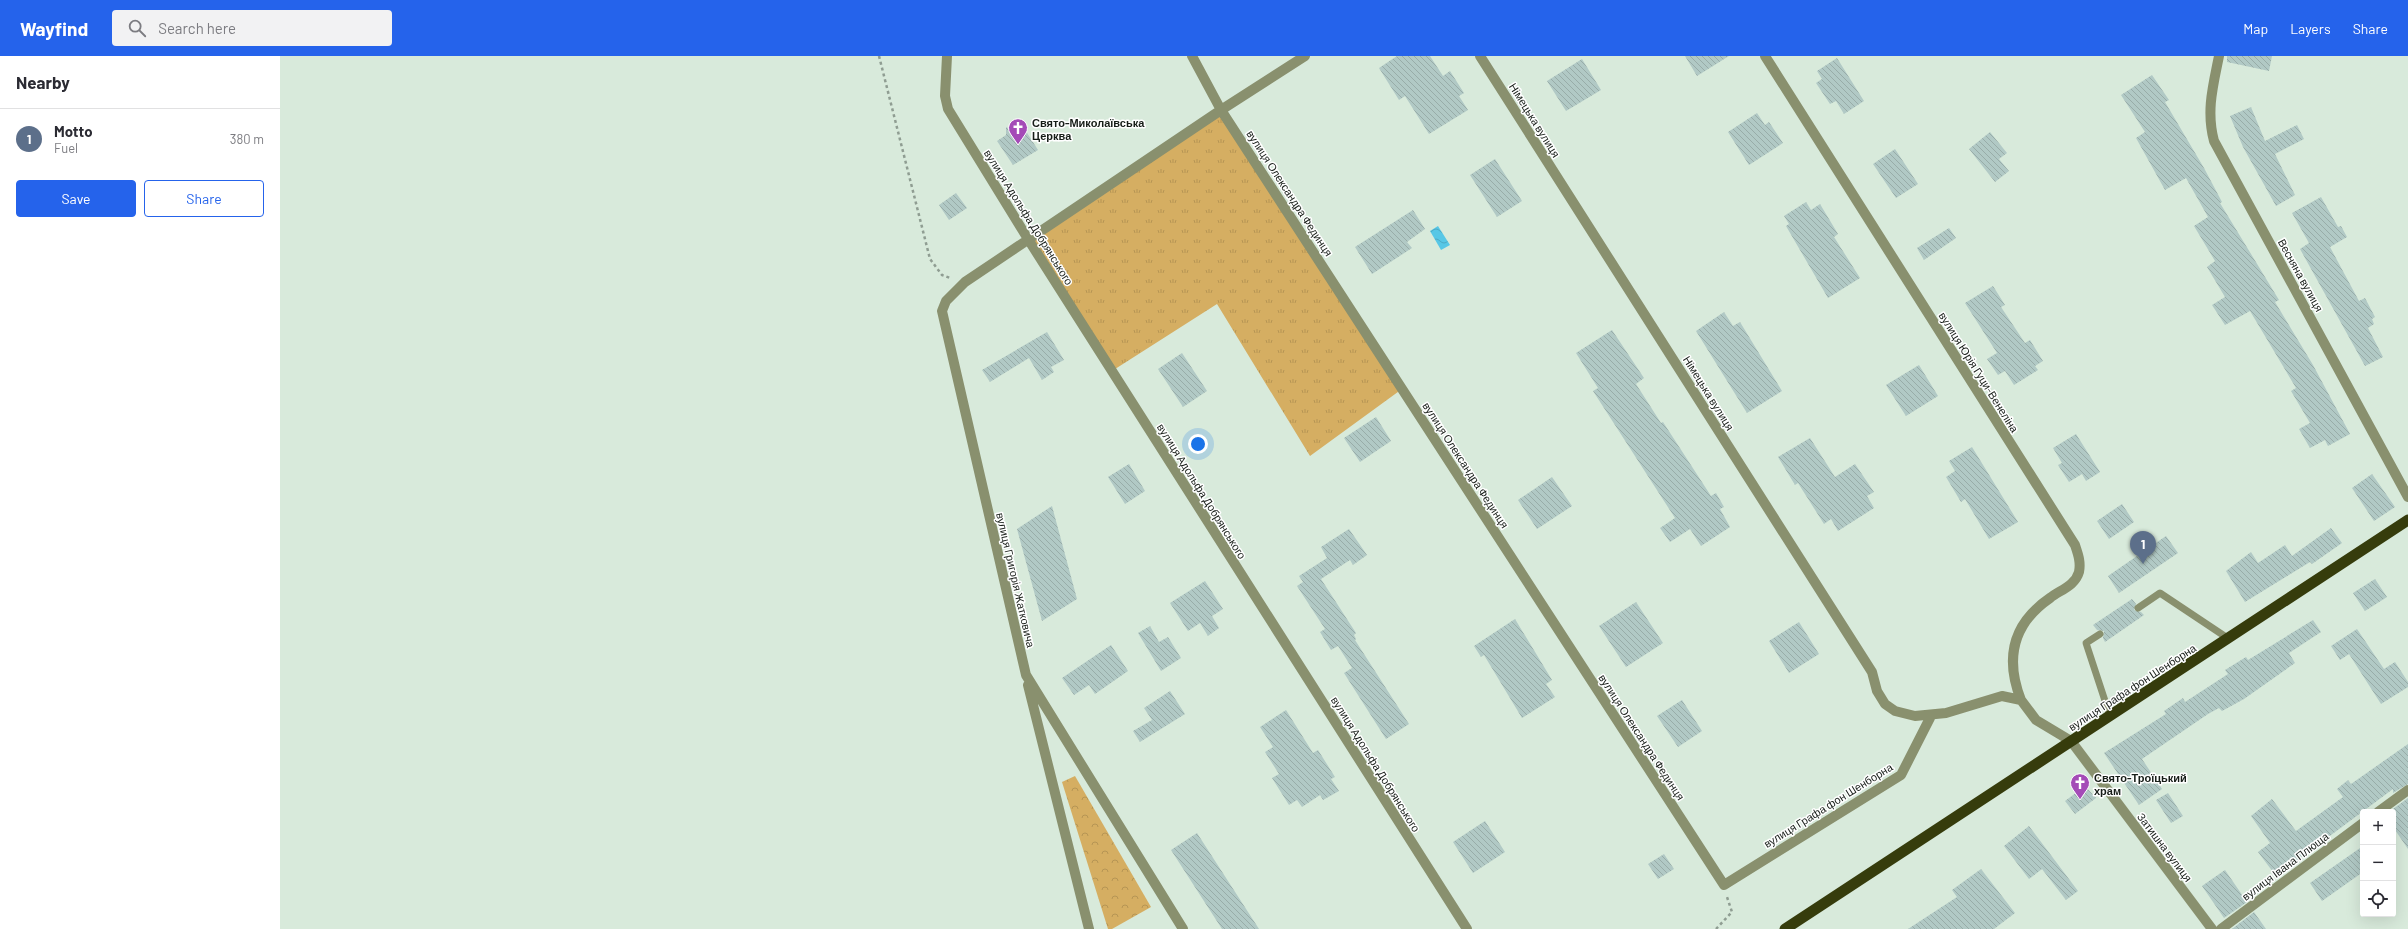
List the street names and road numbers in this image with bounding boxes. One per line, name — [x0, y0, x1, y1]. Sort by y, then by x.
street label: Німецька вулиця — [1507, 80, 1563, 160]
street label: вулиця Олександра Фединця — [1244, 128, 1336, 258]
street label: вулиця Адольфа Добрянського — [982, 147, 1076, 287]
street label: Весняна вулиця — [2276, 236, 2326, 314]
street label: вулиця Юрія Гуци-Венеліна — [1937, 309, 2022, 435]
street label: Німецька вулиця — [1681, 353, 1737, 433]
street label: вулиця Олександра Фединця — [1420, 400, 1512, 530]
street label: вулиця Адольфа Добрянського — [1155, 421, 1249, 561]
street label: вулиця Григорія Жатковича — [994, 511, 1038, 650]
street label: вулиця Графа фон Шенборна — [2066, 640, 2199, 733]
street label: вулиця Олександра Фединця — [1596, 672, 1688, 802]
street label: вулиця Адольфа Добрянського — [1329, 694, 1423, 834]
street label: вулиця Графа фон Шенборна — [1761, 759, 1895, 850]
street label: Затишна вулиця — [2135, 810, 2195, 884]
street label: вулиця Івана Плюща — [2239, 829, 2332, 903]

